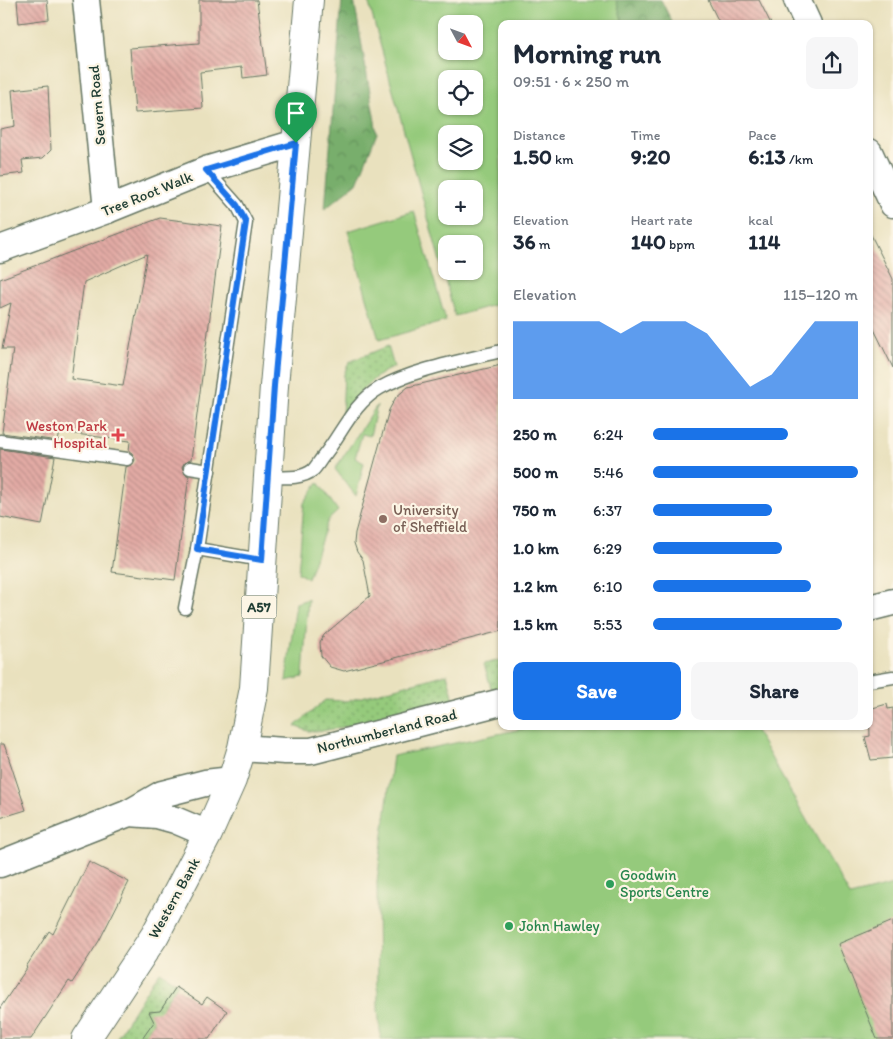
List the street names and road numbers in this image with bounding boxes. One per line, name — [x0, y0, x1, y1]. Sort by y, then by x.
street label: Severn Road — [84, 64, 109, 146]
street label: Tree Root Walk — [99, 167, 195, 220]
road number: A57 — [242, 596, 276, 618]
street label: Northumberland Road — [315, 705, 459, 757]
street label: Western Bank — [144, 854, 204, 942]

